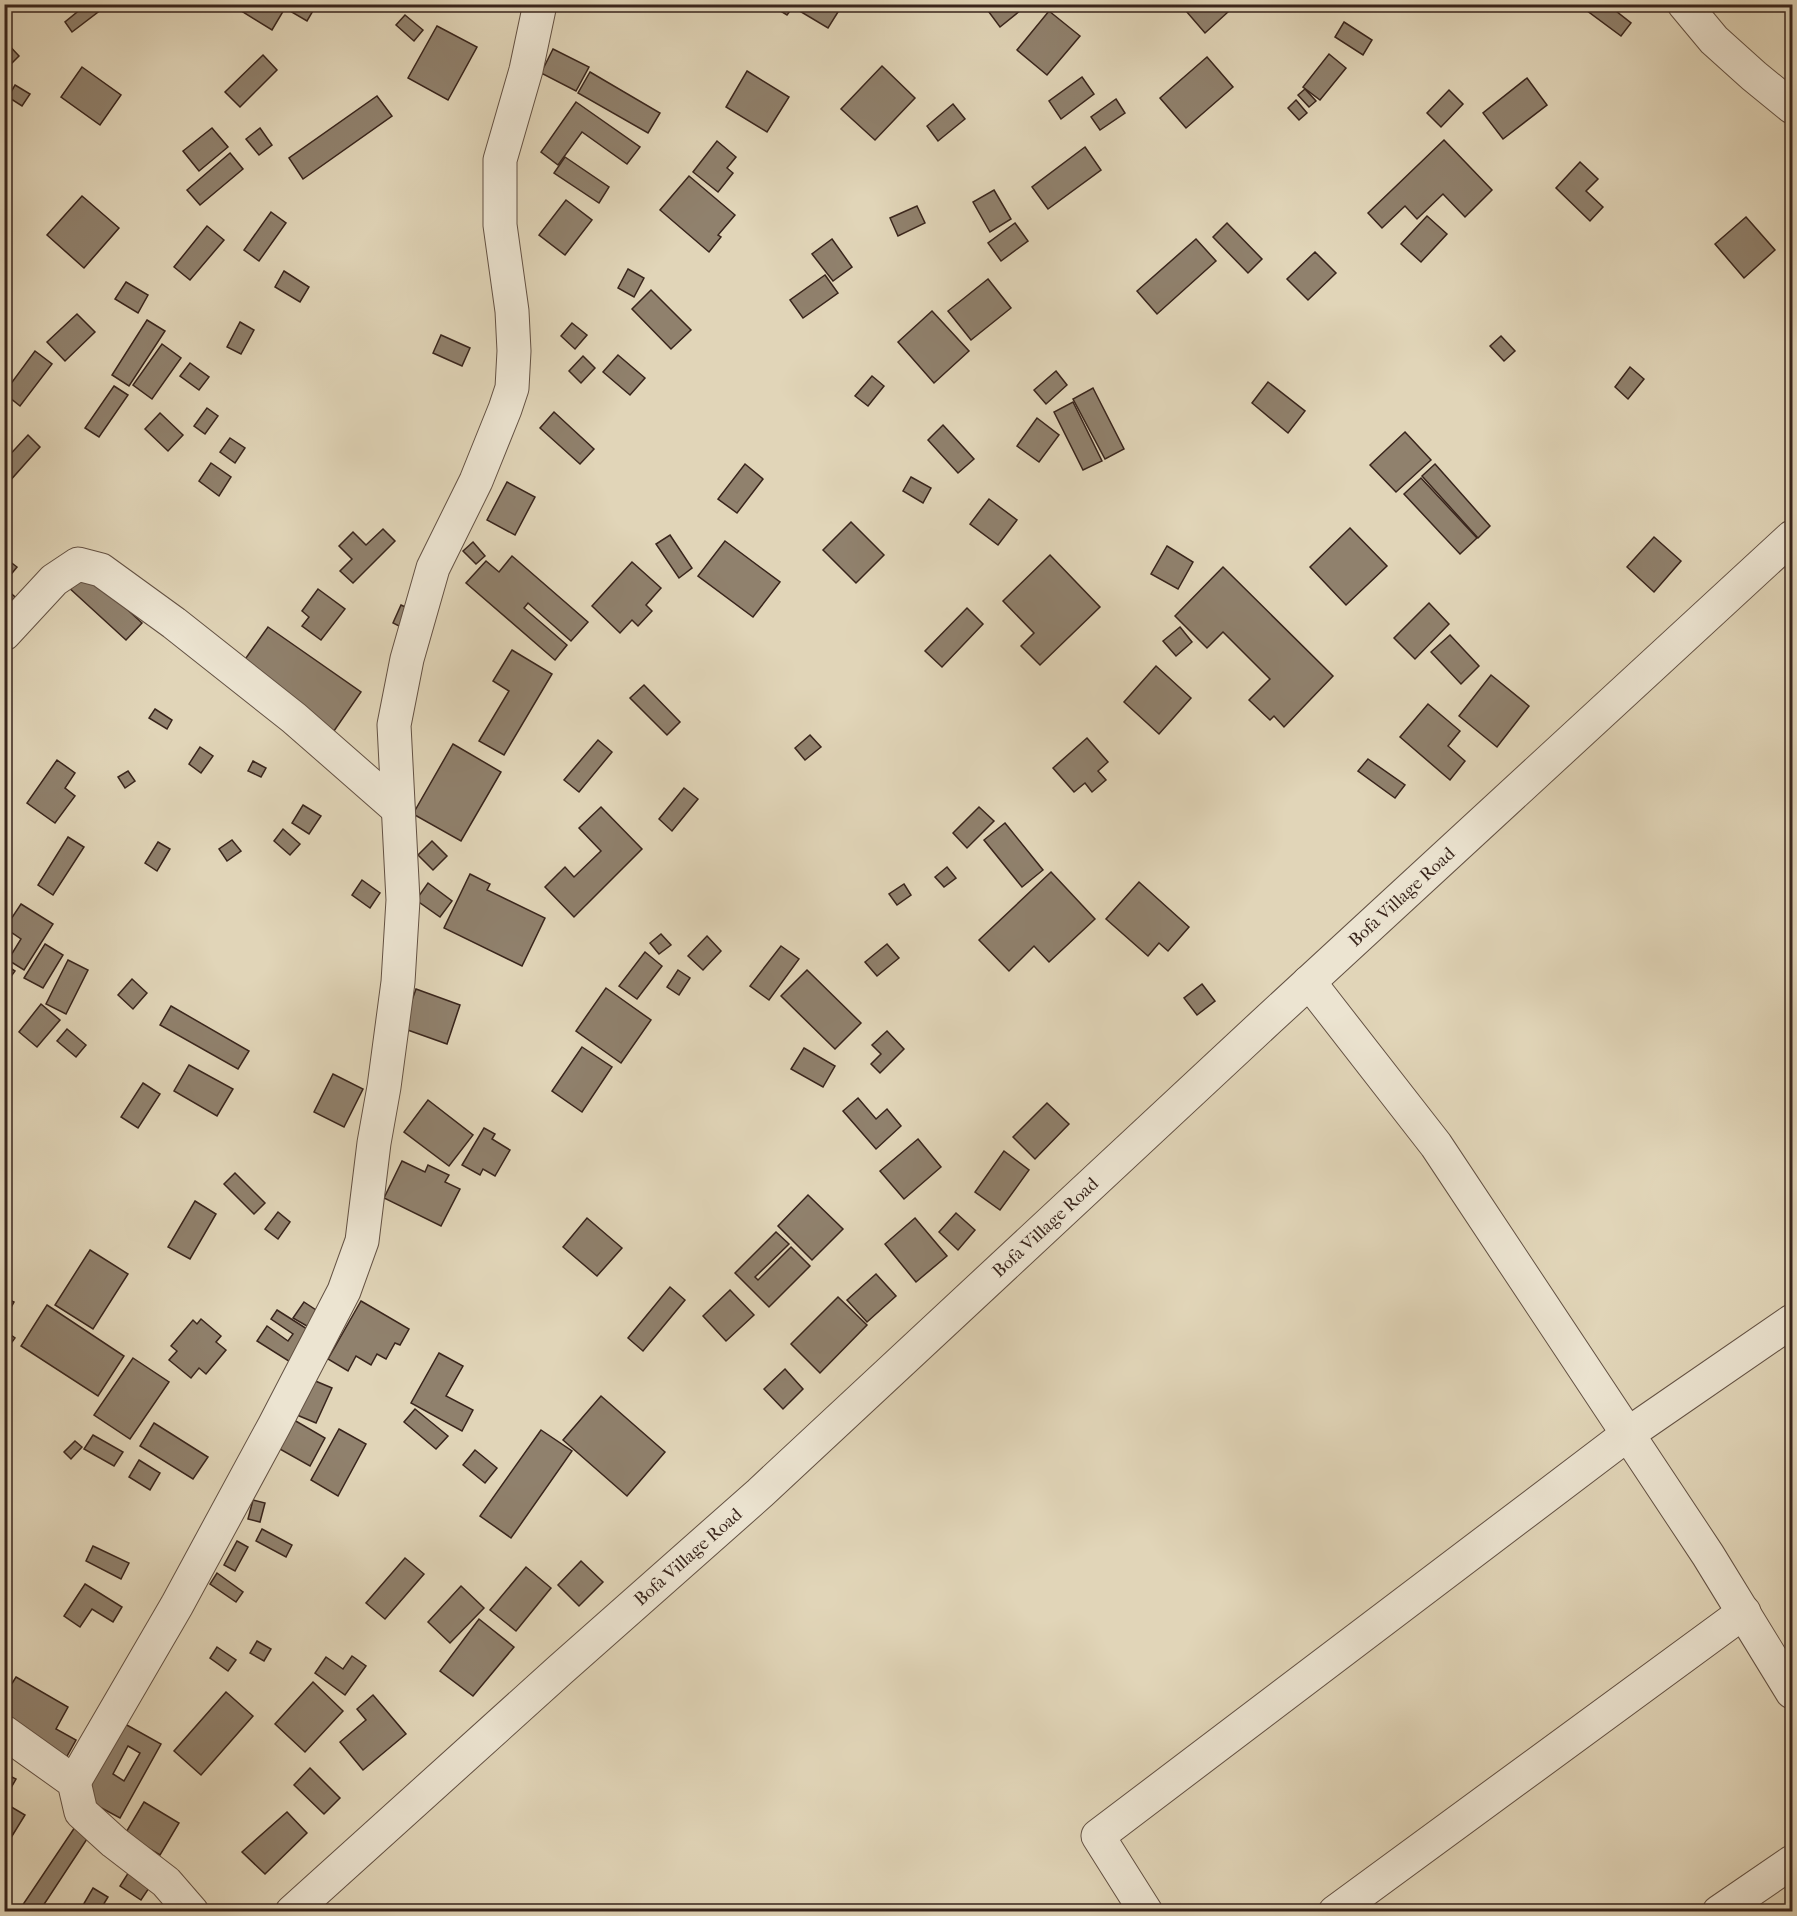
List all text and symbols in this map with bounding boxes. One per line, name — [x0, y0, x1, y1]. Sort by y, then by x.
street label: Bofa Village Road — [1344, 843, 1459, 951]
street label: Bofa Village Road — [988, 1173, 1103, 1282]
street label: Bofa Village Road — [630, 1503, 746, 1610]

